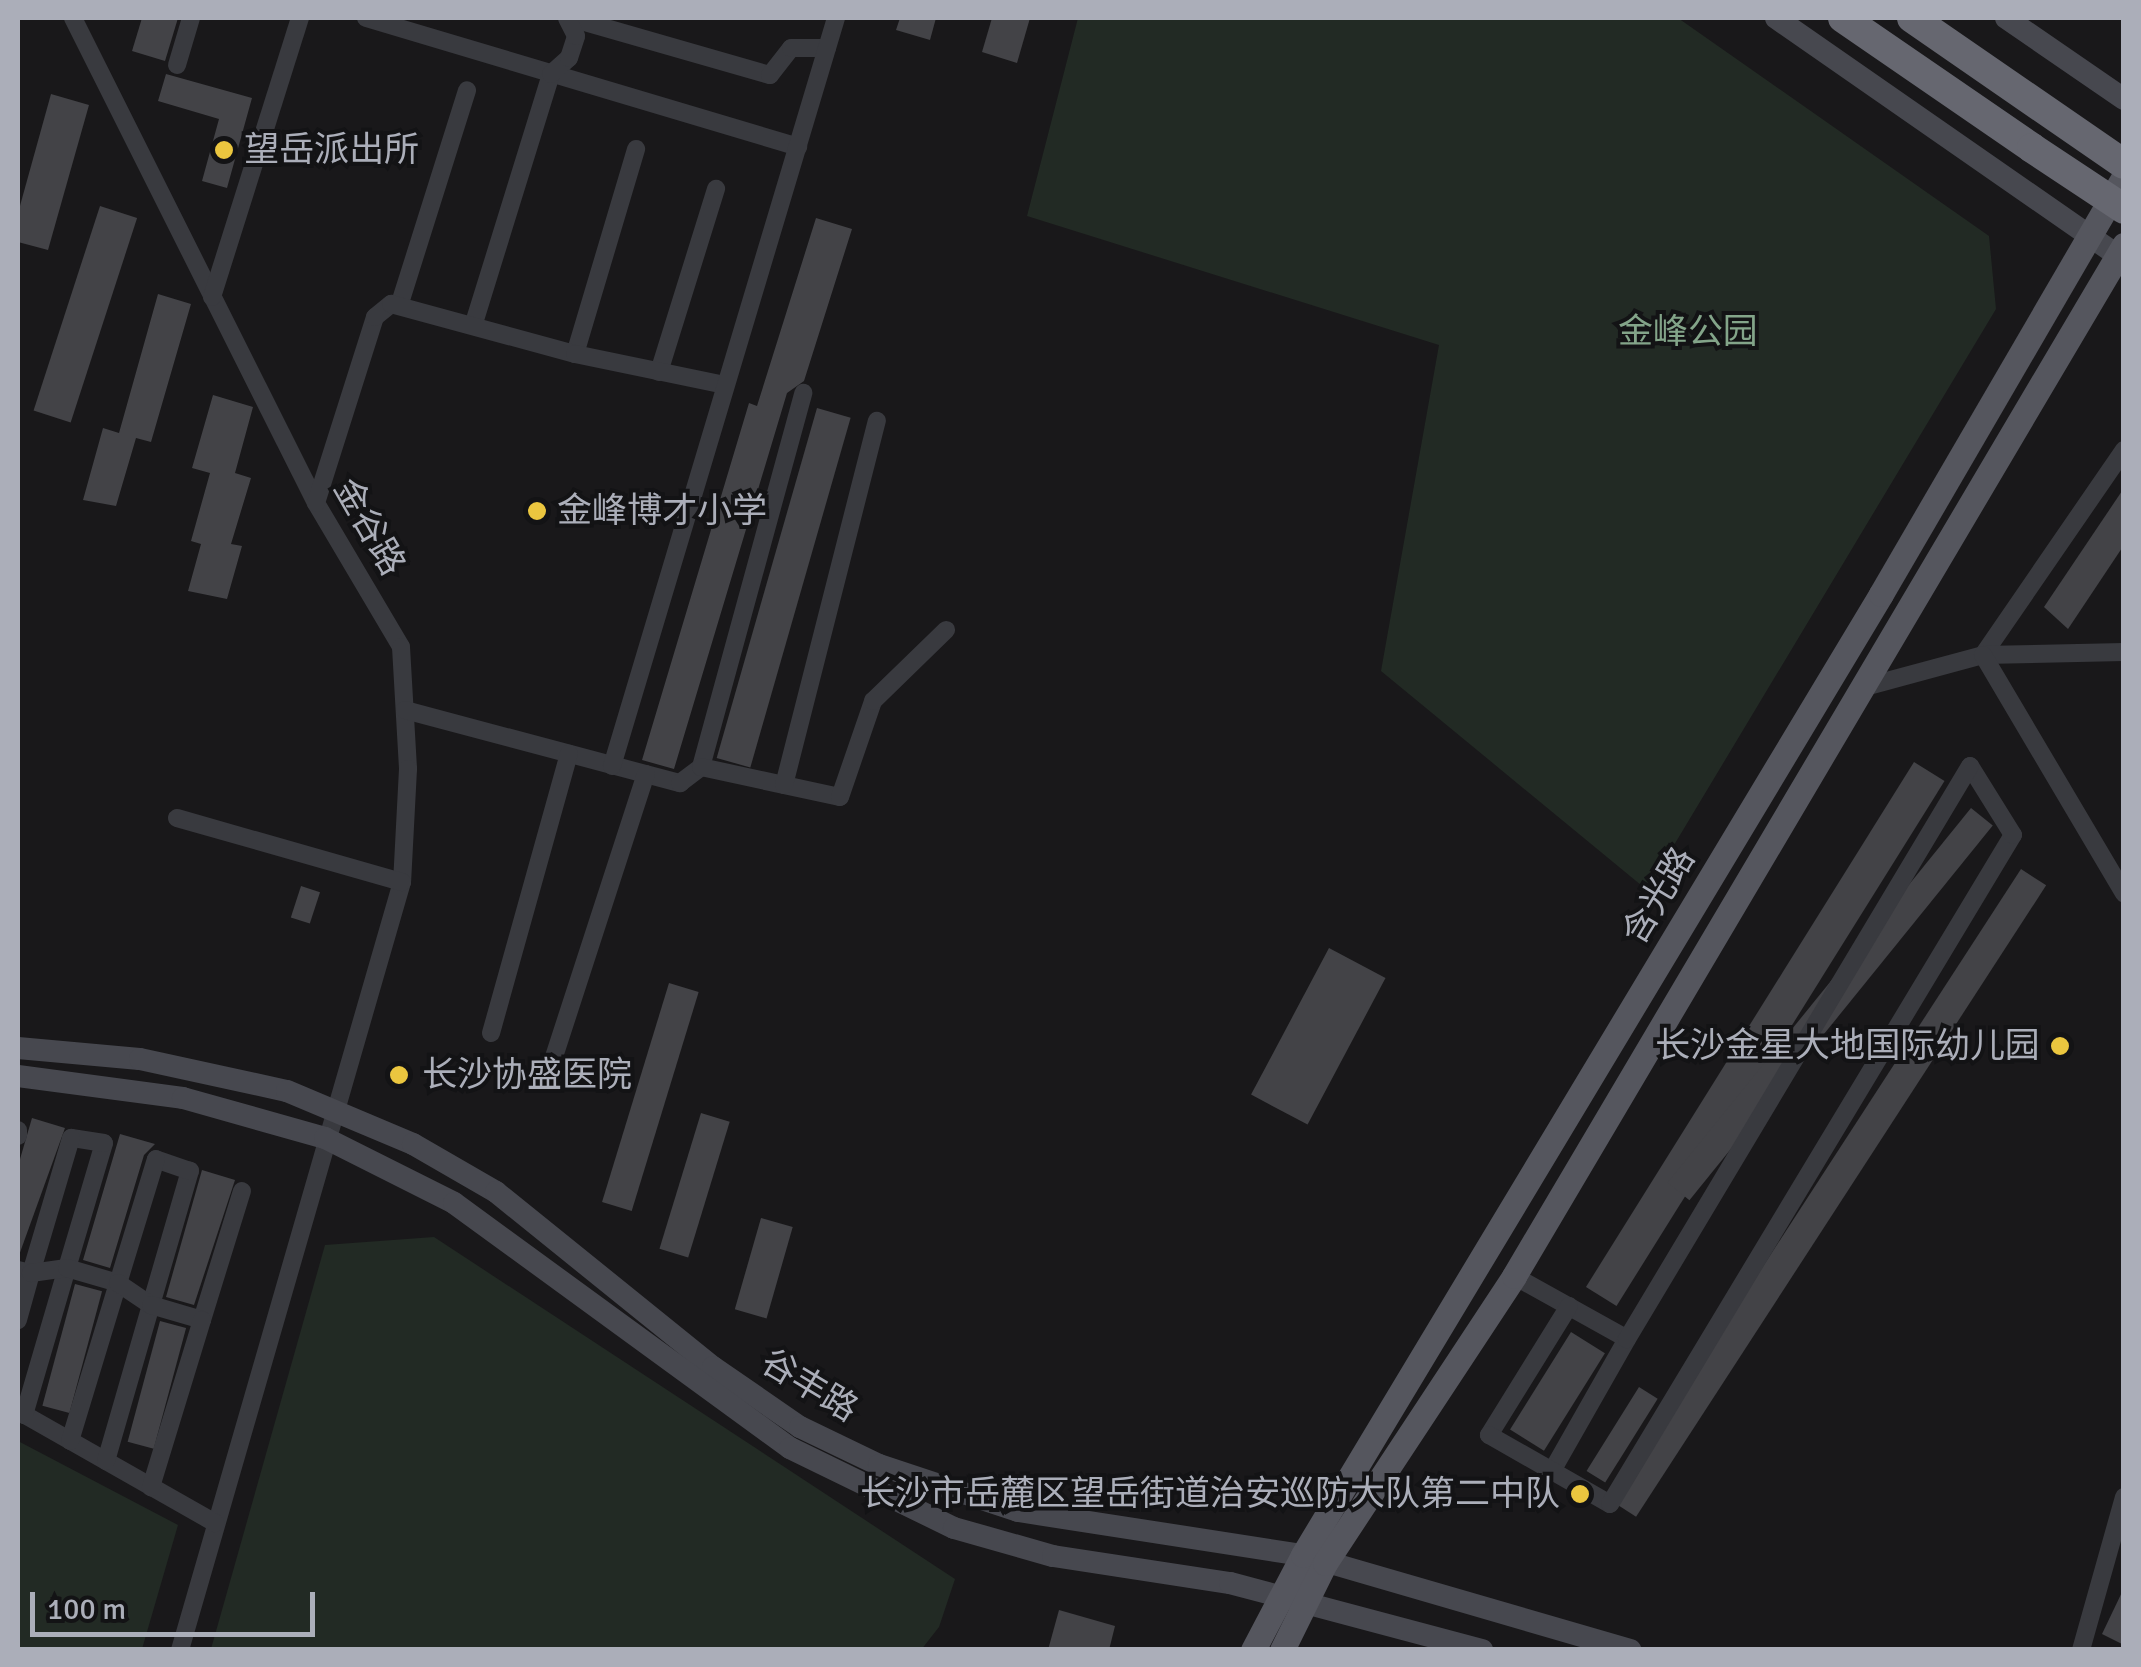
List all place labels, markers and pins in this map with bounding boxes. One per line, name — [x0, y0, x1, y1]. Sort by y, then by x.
place label: 望岳派出所 — [244, 129, 419, 171]
marker: 望岳派出所 — [213, 139, 235, 161]
place label: 金峰博才小学 — [557, 490, 767, 532]
marker: 金峰博才小学 — [526, 500, 548, 522]
place label: 长沙金星大地国际幼儿园 — [1655, 1025, 2040, 1067]
marker: 长沙金星大地国际幼儿园 — [2049, 1035, 2071, 1057]
place label: 长沙协盛医院 — [422, 1054, 632, 1096]
marker: 长沙协盛医院 — [386, 1062, 412, 1088]
place label: 长沙市岳麓区望岳街道治安巡防大队第二中队 — [860, 1473, 1560, 1515]
marker: 长沙市岳麓区望岳街道治安巡防大队第二中队 — [1569, 1483, 1591, 1505]

